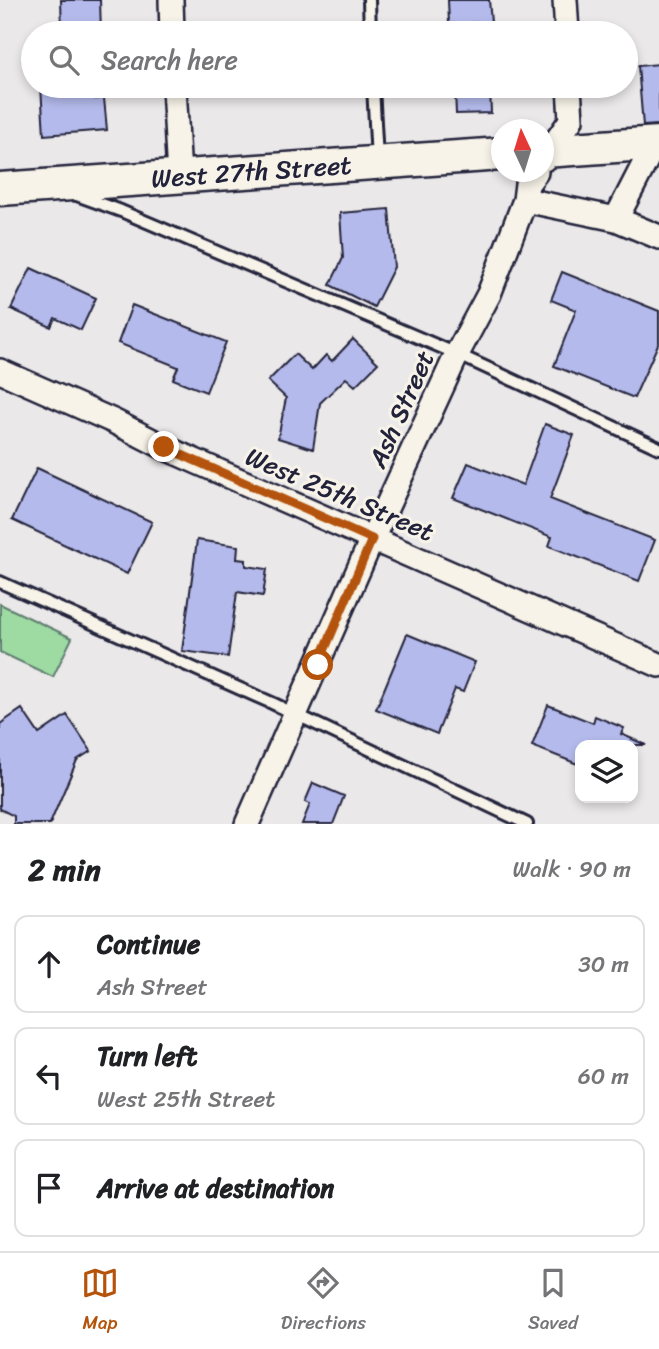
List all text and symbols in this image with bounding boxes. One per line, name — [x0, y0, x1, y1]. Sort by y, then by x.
search box — [21, 21, 638, 98]
text: Search here — [101, 37, 238, 83]
icon: search — [45, 41, 83, 79]
north arrow — [491, 119, 554, 182]
street label: West 27th Street — [150, 142, 353, 201]
street label: Ash Street — [354, 343, 447, 476]
route end — [148, 431, 179, 462]
street label: West 25th Street — [238, 433, 442, 555]
route start — [302, 649, 333, 680]
map controls — [575, 740, 638, 803]
button: layers — [575, 740, 638, 803]
text: 2 min — [28, 843, 101, 897]
text: Walk · 90 m — [513, 849, 631, 890]
text: Continue — [97, 921, 200, 967]
text: 30 m — [578, 944, 629, 985]
icon: ahead — [30, 945, 68, 983]
text: Ash Street — [97, 967, 208, 1008]
text: Turn left — [97, 1033, 197, 1079]
text: 60 m — [578, 1056, 629, 1097]
icon: left — [30, 1057, 68, 1095]
text: West 25th Street — [97, 1079, 275, 1120]
text: Arrive at destination — [97, 1165, 334, 1211]
icon: arrive — [30, 1169, 68, 1207]
tab: Map — [81, 1264, 119, 1339]
tab: Directions — [281, 1264, 366, 1339]
tab: Saved — [528, 1264, 578, 1339]

